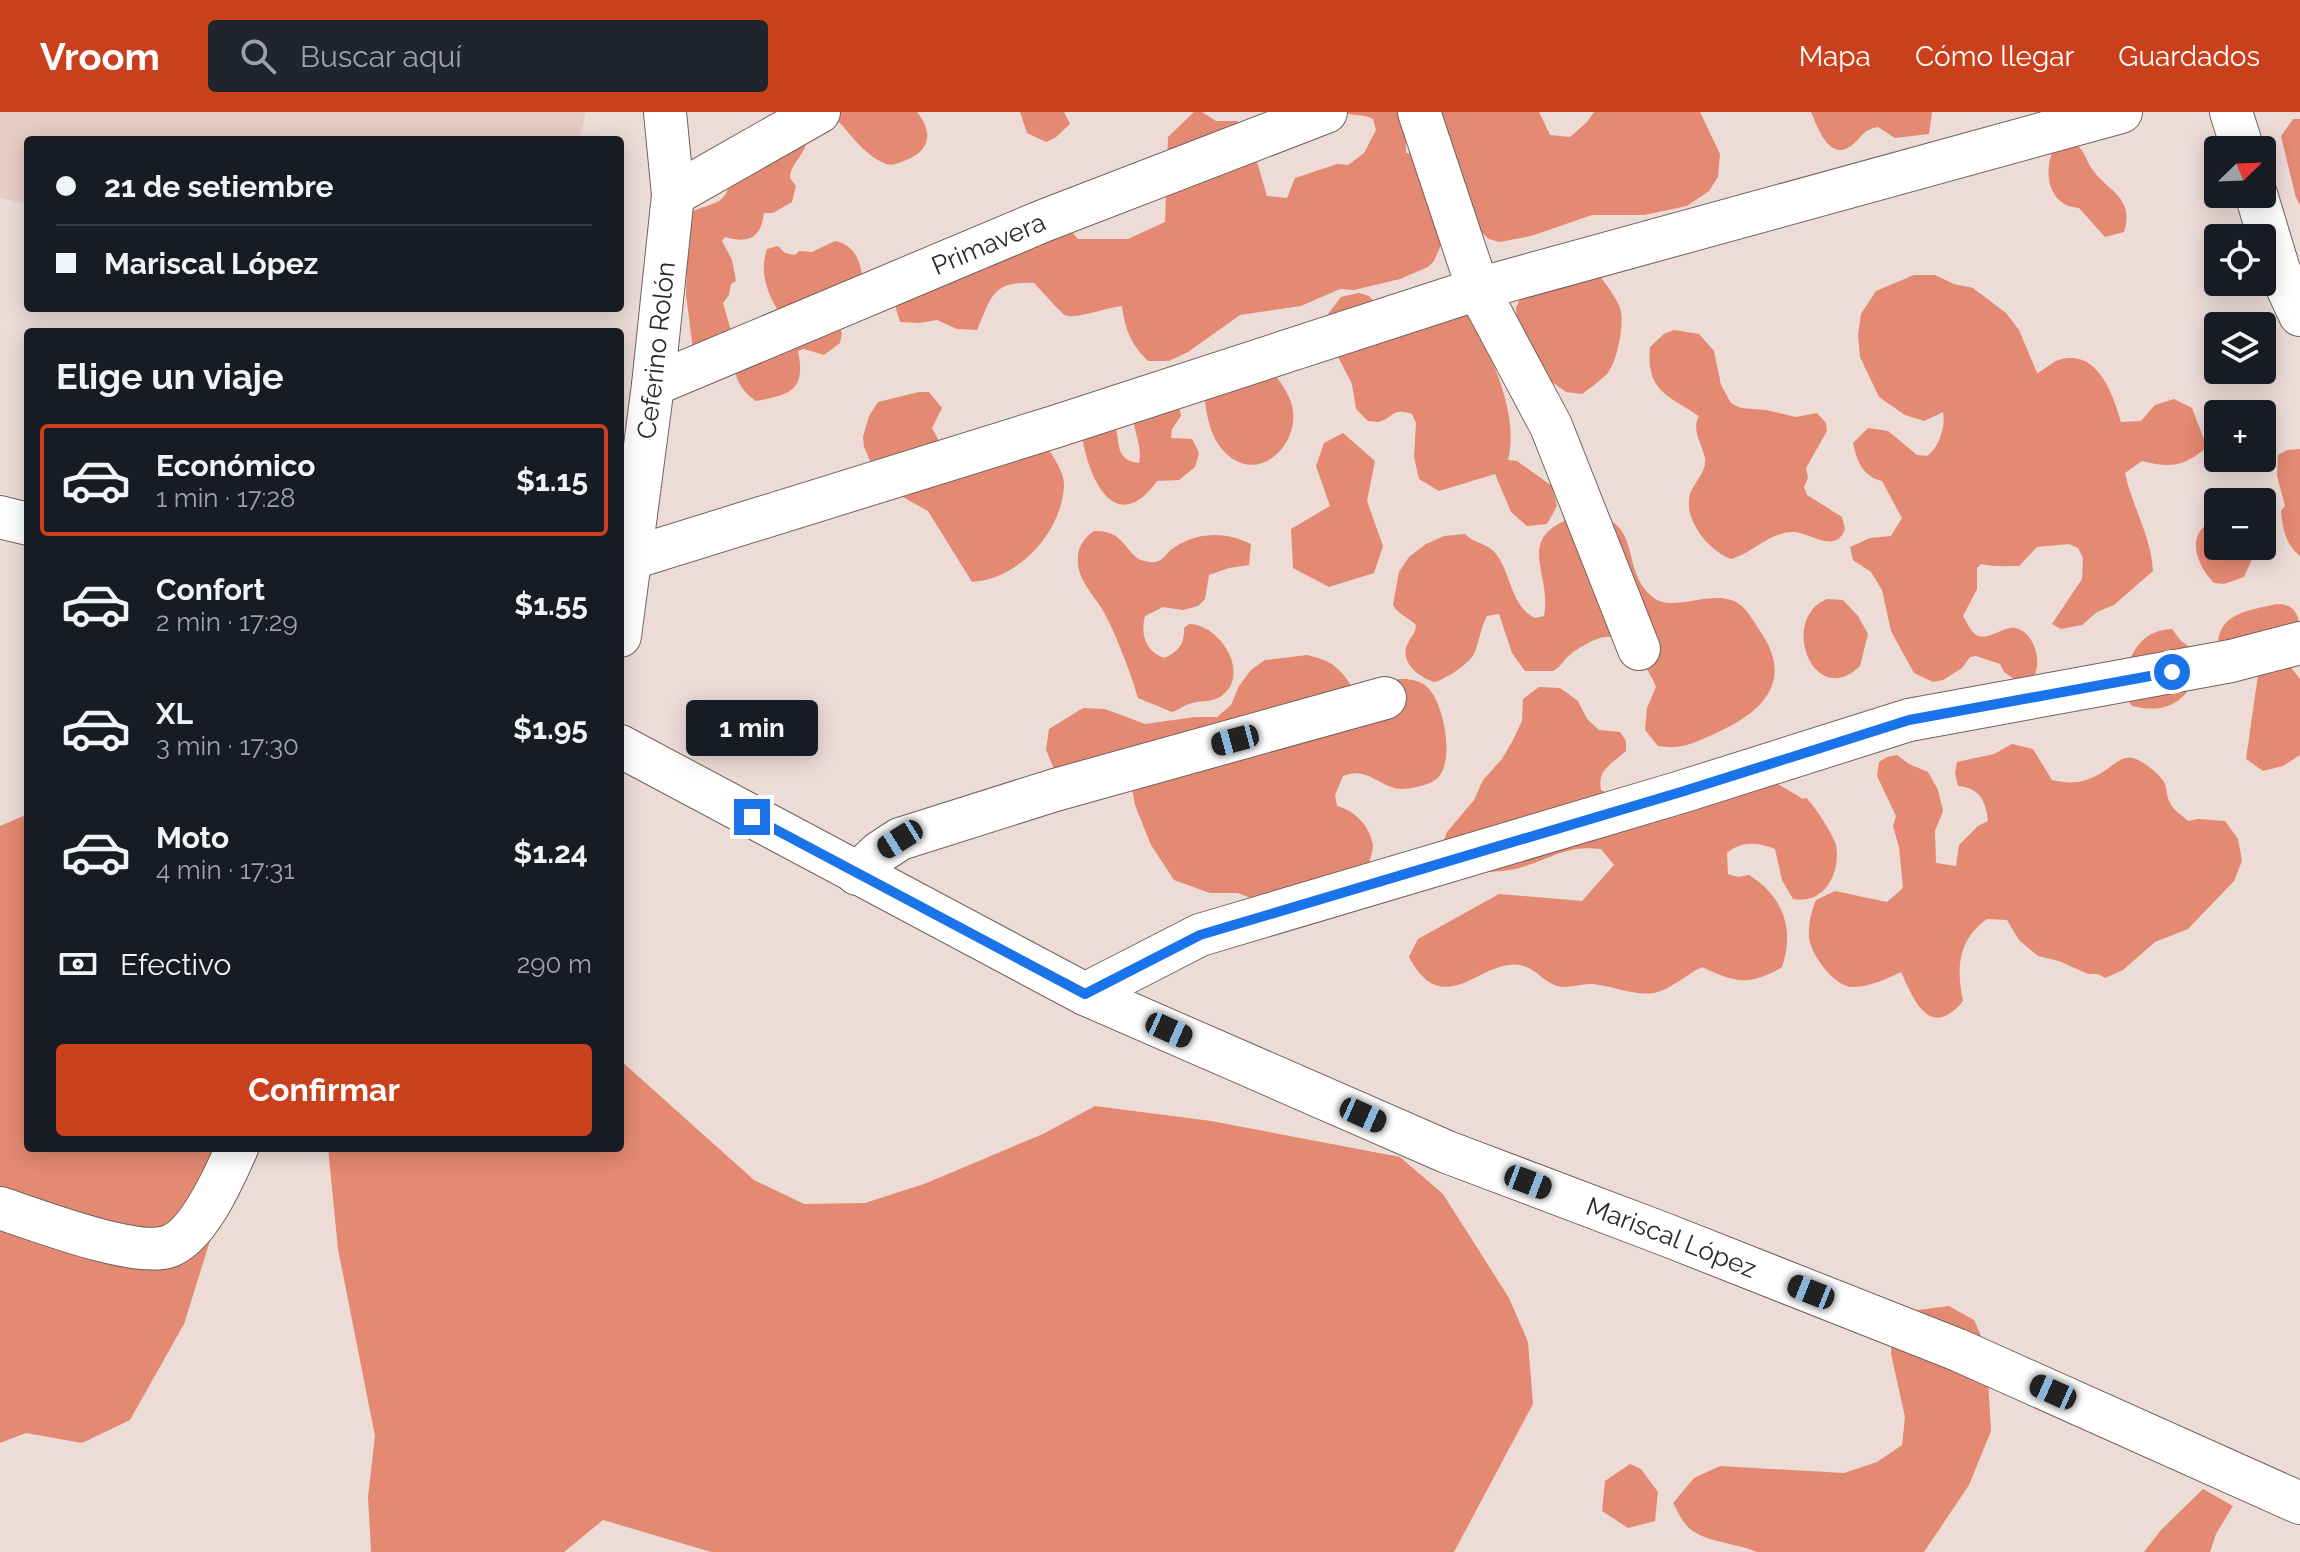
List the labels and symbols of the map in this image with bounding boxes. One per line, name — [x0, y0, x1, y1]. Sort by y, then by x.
north arrow — [2204, 136, 2276, 208]
street label: Primavera — [927, 207, 1050, 281]
street label: Ceferino Rolón — [631, 260, 681, 441]
route start — [2154, 654, 2190, 690]
callout: 1 min — [686, 701, 818, 757]
car — [1209, 722, 1261, 758]
route end — [734, 799, 770, 835]
car — [873, 816, 927, 862]
car — [1142, 1009, 1196, 1051]
car — [1336, 1094, 1390, 1136]
car — [1501, 1162, 1555, 1202]
street label: Mariscal López — [1582, 1191, 1761, 1284]
car — [1784, 1272, 1838, 1312]
car — [2026, 1371, 2080, 1413]

